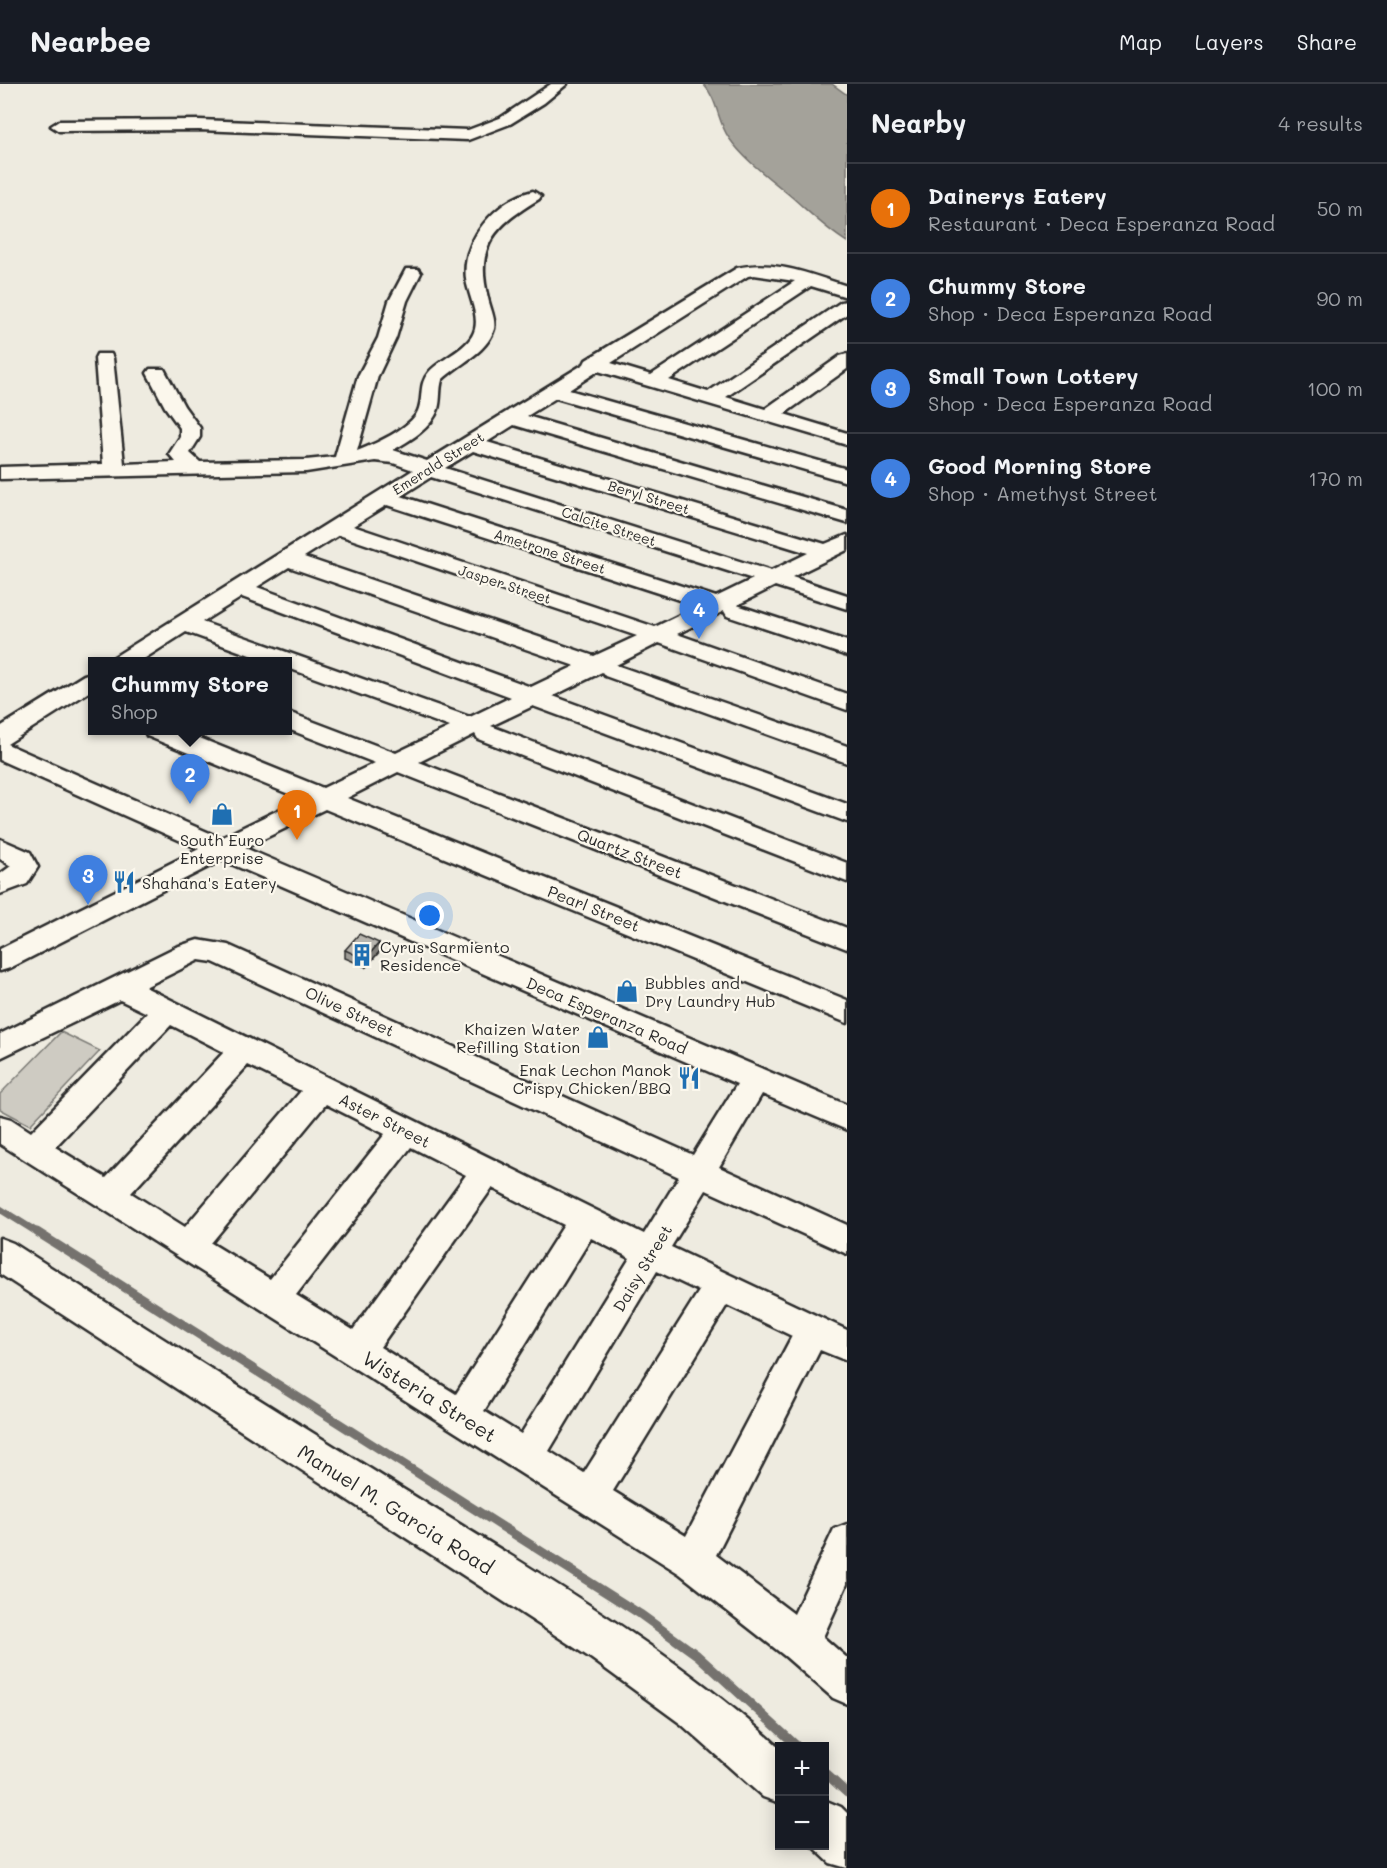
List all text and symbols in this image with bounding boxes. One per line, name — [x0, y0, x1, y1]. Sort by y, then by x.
text: Nearbee — [30, 23, 151, 59]
text: Map — [1119, 28, 1162, 55]
text: Layers — [1195, 28, 1264, 55]
text: Share — [1297, 28, 1357, 55]
text: Nearby — [871, 106, 966, 140]
text: 4 results — [1278, 110, 1363, 136]
text: Dainerys Eatery — [928, 181, 1107, 210]
text: 1 — [886, 195, 895, 221]
text: 50 m — [1317, 195, 1363, 221]
text: Restaurant · Deca Esperanza Road — [928, 210, 1275, 236]
text: Chummy Store — [928, 271, 1086, 300]
text: 2 — [885, 285, 896, 311]
text: 90 m — [1317, 285, 1363, 311]
text: Shop · Deca Esperanza Road — [928, 300, 1212, 326]
text: Small Town Lottery — [928, 361, 1139, 390]
text: 3 — [885, 375, 897, 401]
text: 100 m — [1307, 375, 1363, 401]
text: Shop · Deca Esperanza Road — [928, 390, 1212, 416]
street label: Emerald Street — [388, 427, 488, 499]
text: Good Morning Store — [928, 451, 1151, 480]
text: 4 — [884, 465, 897, 491]
text: 170 m — [1308, 465, 1363, 491]
street label: Beryl Street — [606, 476, 692, 518]
text: Shop · Amethyst Street — [928, 480, 1158, 506]
street label: Calcite Street — [559, 502, 659, 550]
street label: Ametrone Street — [492, 524, 608, 578]
street label: Jasper Street — [456, 560, 554, 608]
pin: 4 — [680, 590, 718, 639]
popup — [88, 657, 292, 735]
text: Chummy Store — [111, 669, 269, 698]
text: Shop — [111, 698, 158, 724]
pin: 2 — [170, 754, 210, 804]
pin: 1 — [278, 790, 316, 840]
shop icon: South Euro Enterprise — [209, 801, 235, 827]
street label: Quartz Street — [574, 823, 686, 883]
place label: South Euro Enterprise — [180, 829, 264, 868]
pin: 3 — [68, 856, 107, 905]
restaurant icon: Shahana's Eatery — [111, 869, 137, 895]
place label: Shahana's Eatery — [142, 872, 277, 893]
street label: Pearl Street — [545, 880, 643, 936]
your location — [415, 901, 444, 930]
place label: Cyrus Sarmiento Residence — [380, 936, 509, 975]
building icon: Cyrus Sarmiento Residence — [349, 942, 375, 968]
street label: Deca Esperanza Road — [523, 972, 691, 1058]
place label: Bubbles and Dry Laundry Hub — [645, 972, 776, 1011]
shop icon: Bubbles and Dry Laundry Hub — [614, 978, 640, 1004]
street label: Olive Street — [302, 981, 398, 1041]
place label: Khaizen Water Refilling Station — [456, 1018, 580, 1057]
shop icon: Khaizen Water Refilling Station — [585, 1024, 611, 1050]
place label: Enak Lechon Manok Crispy Chicken/BBQ — [513, 1059, 671, 1098]
restaurant icon: Enak Lechon Manok Crispy Chicken/BBQ — [676, 1065, 702, 1091]
street label: Aster Street — [336, 1088, 434, 1152]
street label: Daisy Street — [608, 1221, 676, 1315]
street label: Wisteria Street — [358, 1344, 502, 1448]
street label: Manuel M. Garcia Road — [293, 1438, 499, 1580]
map controls — [775, 1742, 829, 1850]
button: + — [775, 1742, 829, 1796]
button: − — [775, 1796, 829, 1850]

